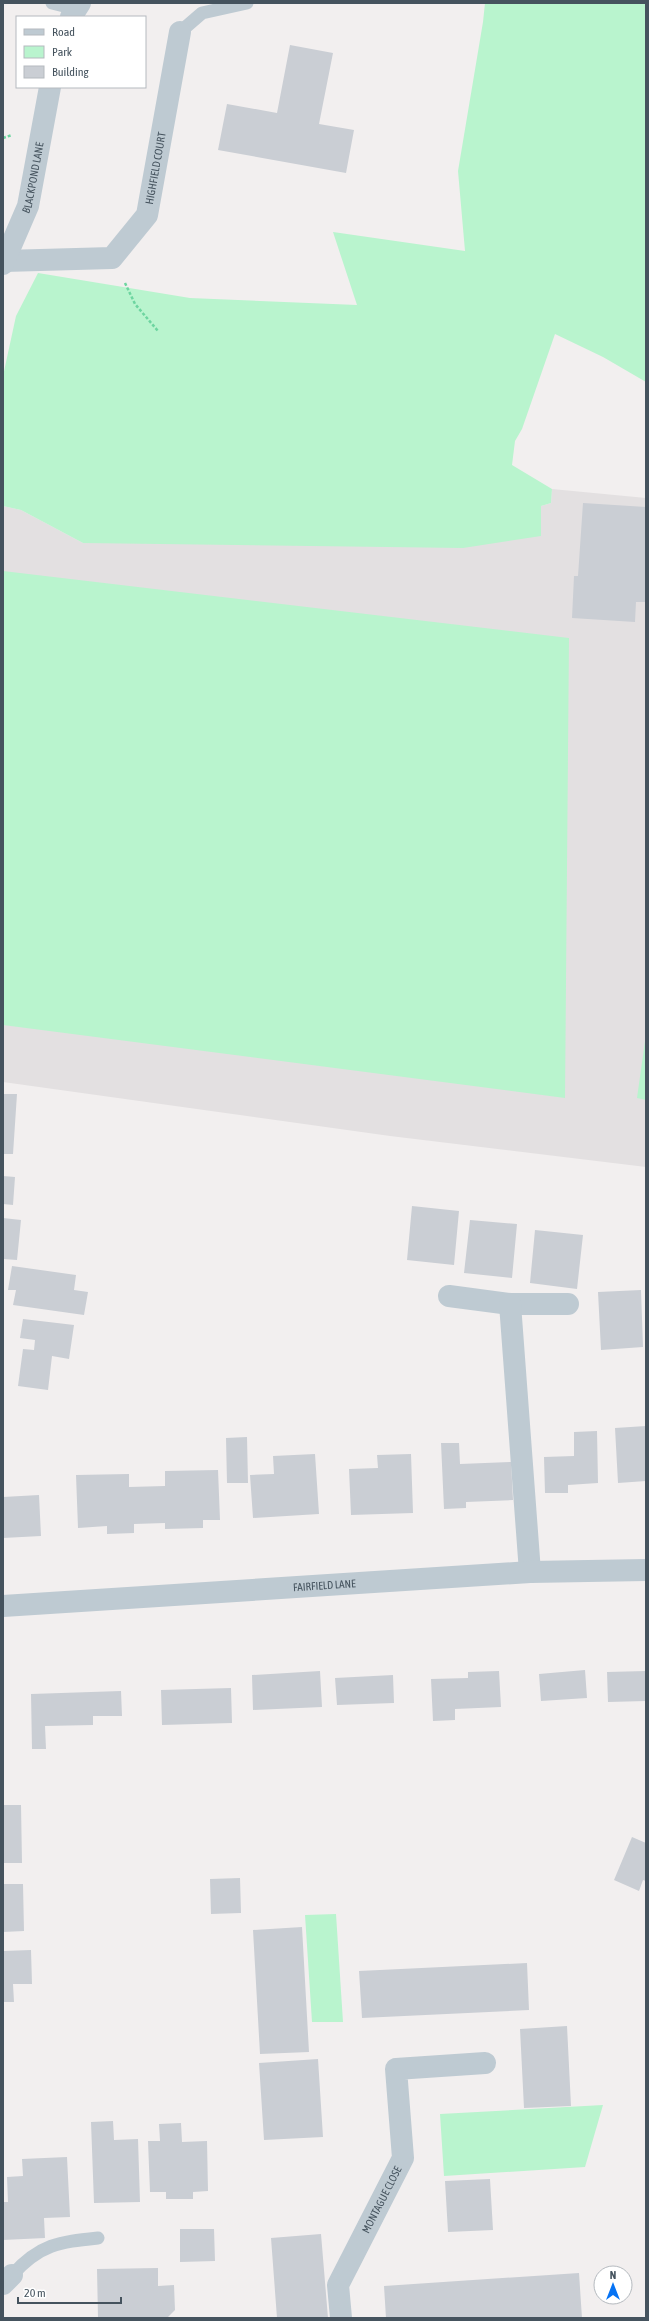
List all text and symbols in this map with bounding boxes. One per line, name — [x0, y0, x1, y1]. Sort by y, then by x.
legend — [16, 16, 146, 88]
text: Road — [52, 25, 75, 39]
text: Park — [52, 45, 73, 59]
text: Building — [52, 65, 90, 79]
street label: HIGHFIELD COURT — [143, 131, 168, 205]
street label: BLACKPOND LANE — [20, 141, 46, 215]
street label: FAIRFIELD LANE — [293, 1577, 356, 1593]
street label: MONTAGUE CLOSE — [360, 2164, 404, 2235]
north arrow — [593, 2265, 633, 2305]
text: N — [610, 2269, 616, 2281]
scale bar — [18, 2279, 121, 2305]
text: 20 m — [24, 2286, 46, 2300]

